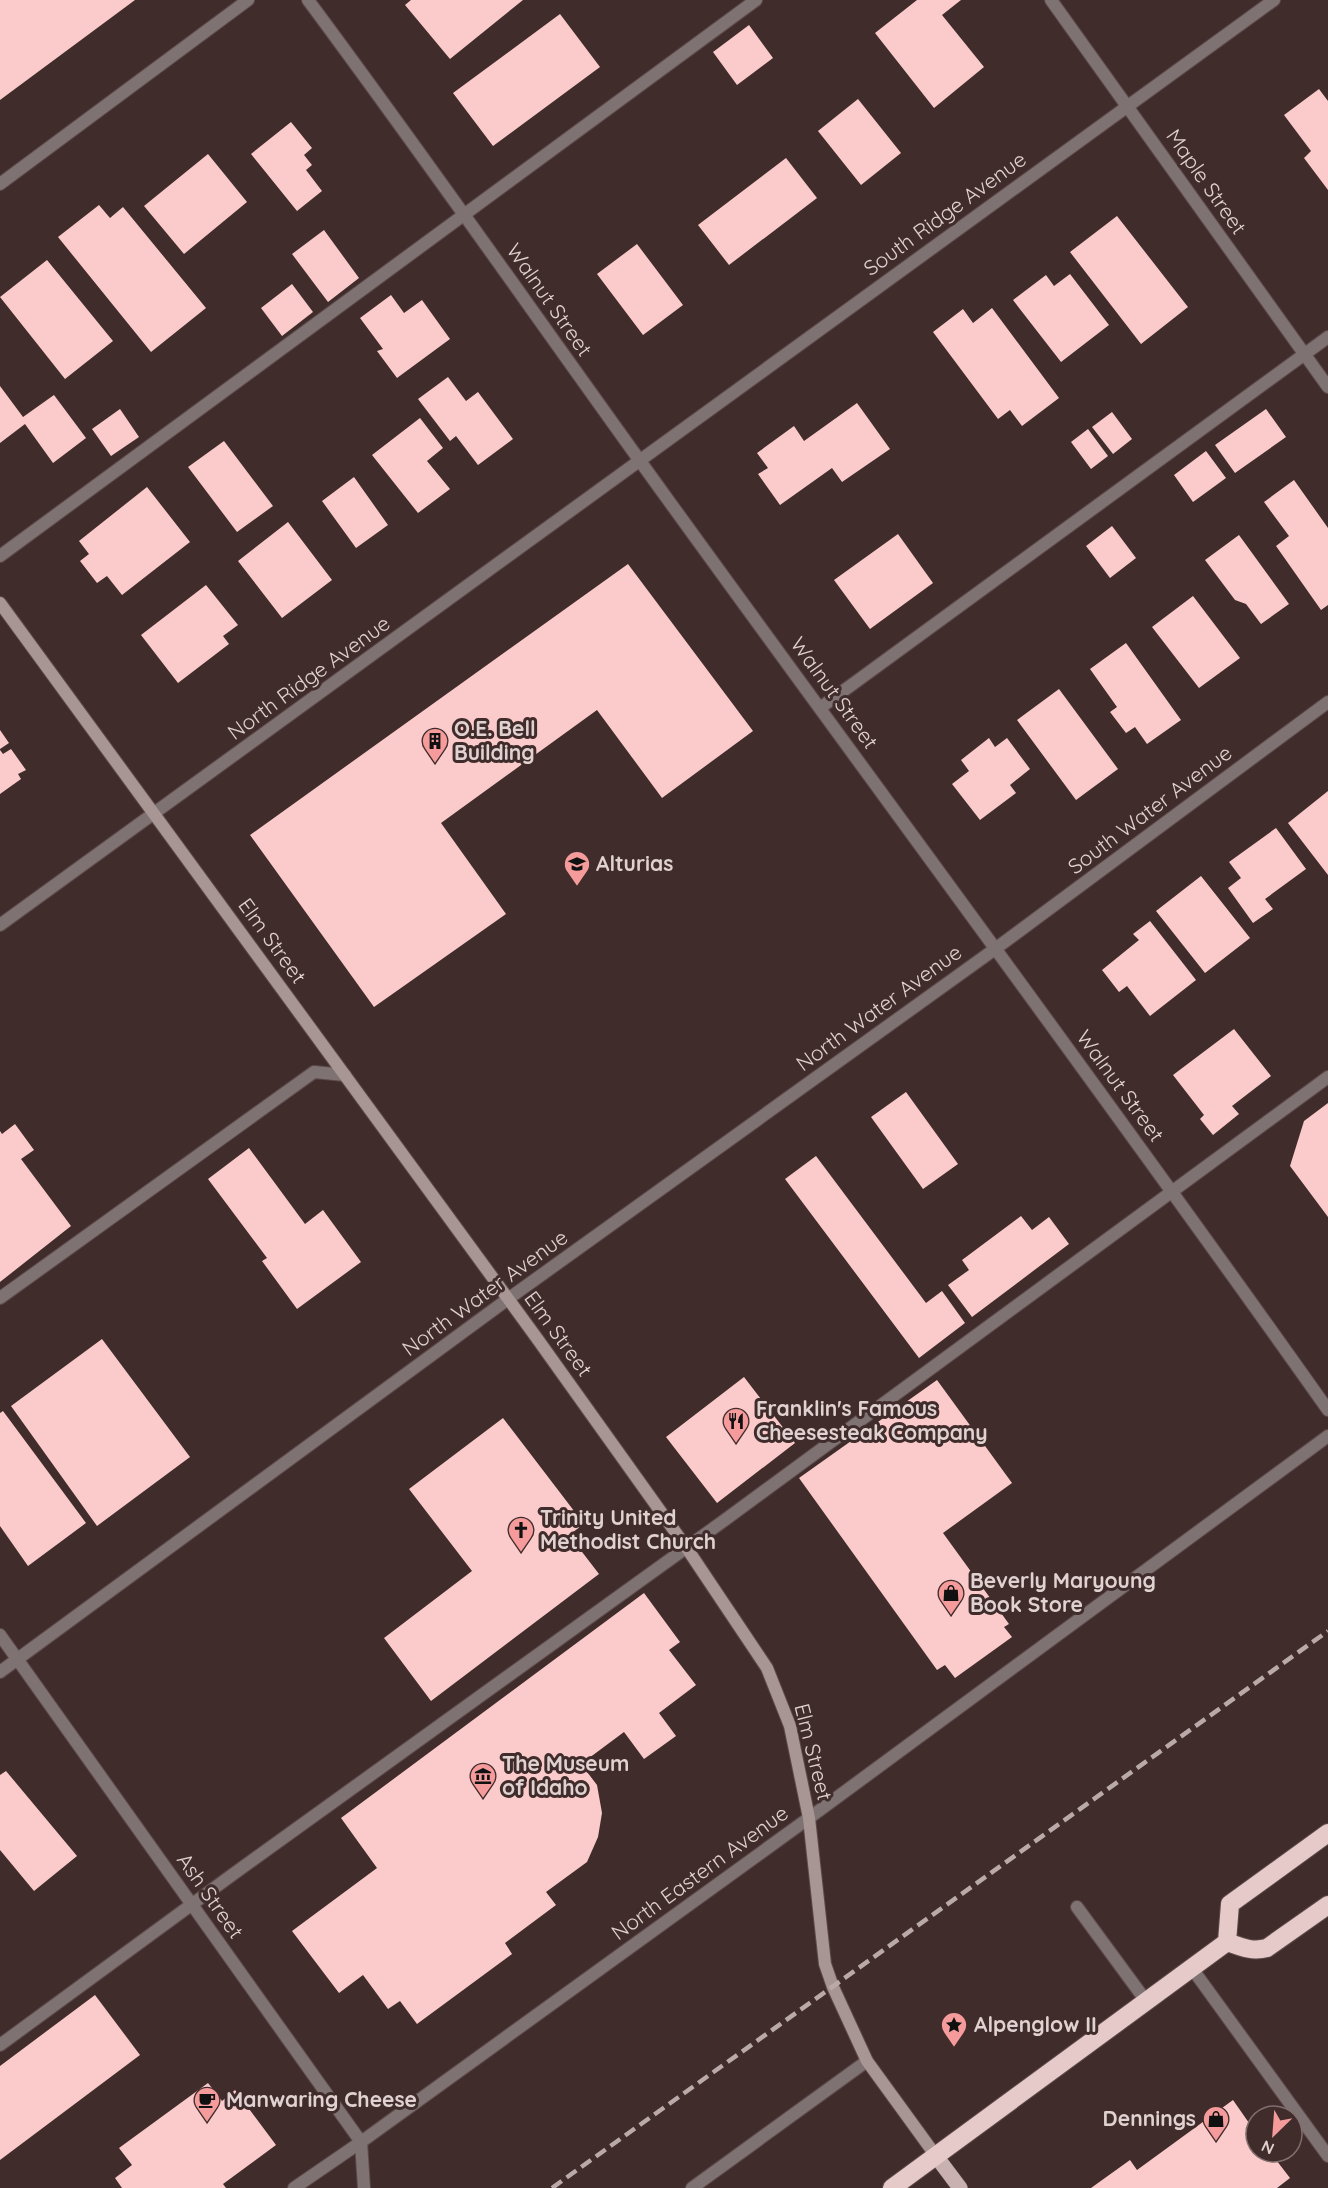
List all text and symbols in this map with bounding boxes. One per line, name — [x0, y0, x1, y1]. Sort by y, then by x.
street label: Maple Street — [1161, 124, 1253, 239]
street label: South Ridge Avenue — [858, 145, 1031, 281]
street label: Walnut Street — [501, 238, 598, 361]
street label: North Ridge Avenue — [222, 610, 395, 745]
street label: Walnut Street — [785, 631, 884, 753]
place label: O.E. Bell Building — [454, 715, 536, 765]
building icon: O.E. Bell Building — [420, 726, 450, 764]
street label: South Water Avenue — [1062, 739, 1237, 879]
school or university icon: Alturias — [562, 849, 592, 887]
place label: Alturias — [596, 850, 673, 876]
street label: Elm Street — [233, 893, 312, 988]
street label: North Water Avenue — [791, 938, 966, 1076]
street label: Walnut Street — [1071, 1024, 1170, 1146]
street label: North Water Avenue — [397, 1223, 572, 1361]
street label: Elm Street — [519, 1286, 598, 1381]
place label: Franklin's Famous Cheesesteak Company — [756, 1395, 988, 1445]
restaurant icon: Franklin's Famous Cheesesteak Company — [721, 1406, 751, 1444]
place label: Trinity United Methodist Church — [540, 1504, 716, 1554]
church icon: Trinity United Methodist Church — [506, 1515, 536, 1553]
place label: Beverly Maryoung Book Store — [970, 1567, 1156, 1617]
shop icon: Beverly Maryoung Book Store — [936, 1578, 966, 1616]
street label: Elm Street — [789, 1701, 839, 1803]
place label: The Museum of Idaho — [502, 1750, 629, 1800]
museum icon: The Museum of Idaho — [468, 1761, 498, 1799]
street label: North Eastern Avenue — [606, 1799, 793, 1945]
street label: Ash Street — [172, 1848, 250, 1943]
place icon: Alpenglow II — [939, 2010, 969, 2048]
place label: Alpenglow II — [974, 2011, 1097, 2037]
cafe icon: Manwaring Cheese — [192, 2085, 222, 2123]
place label: Manwaring Cheese — [226, 2086, 417, 2112]
shop icon: Dennings — [1201, 2104, 1231, 2142]
north arrow — [1244, 2104, 1304, 2164]
place label: Dennings — [1103, 2105, 1196, 2131]
text: N — [1258, 2136, 1277, 2159]

